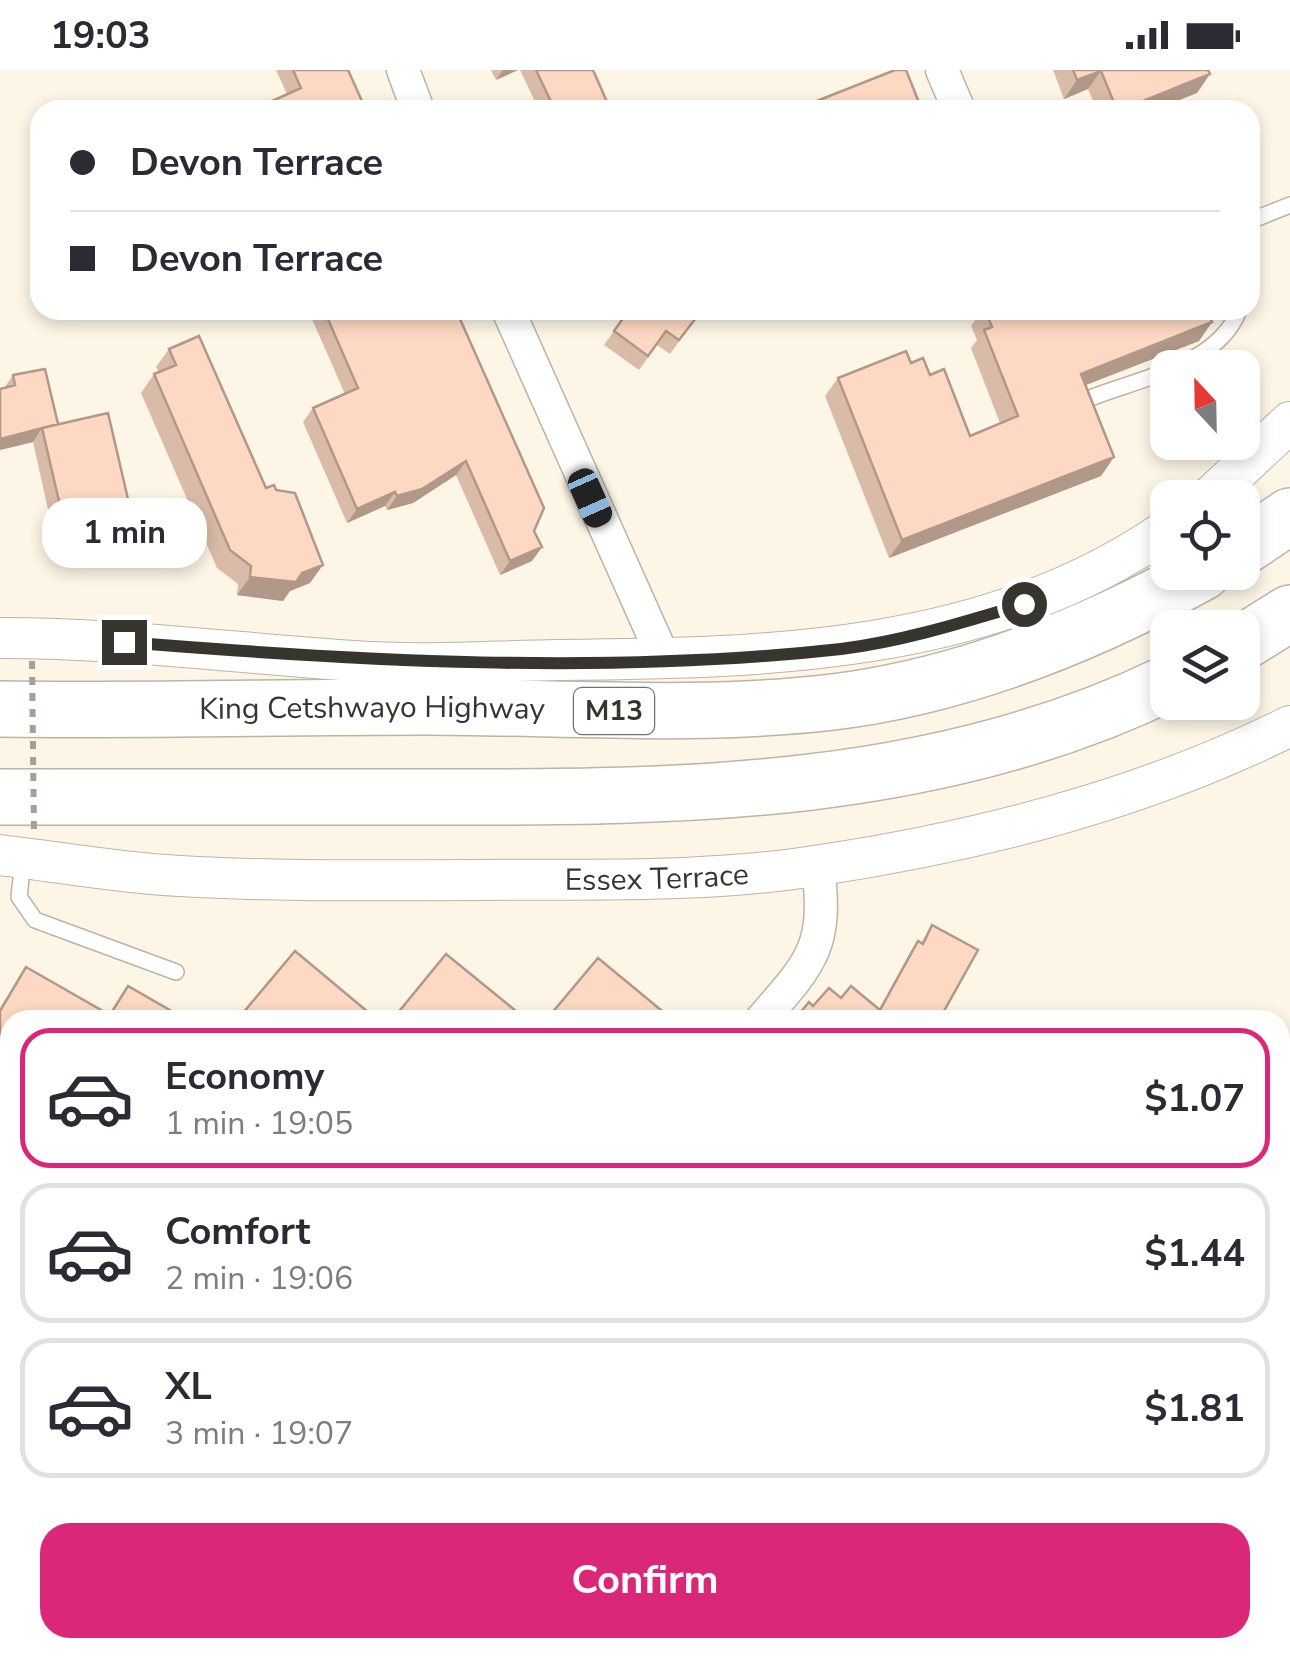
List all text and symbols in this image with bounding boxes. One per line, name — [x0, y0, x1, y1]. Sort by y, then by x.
text: 19:03 — [50, 10, 151, 61]
text: Devon Terrace — [130, 137, 383, 188]
text: Devon Terrace — [130, 233, 383, 284]
north arrow — [1150, 350, 1260, 460]
map controls — [1150, 350, 1260, 720]
car — [564, 464, 616, 532]
button: locate — [1150, 480, 1260, 590]
callout: 1 min — [42, 497, 206, 567]
text: 1 min — [83, 511, 166, 554]
route start — [1002, 582, 1047, 627]
button: layers — [1150, 610, 1260, 720]
route end — [102, 620, 147, 665]
street label: King Cetshwayo Highway — [199, 686, 546, 729]
road number: M13 — [574, 688, 654, 734]
street label: Essex Terrace — [565, 853, 750, 900]
text: Economy — [165, 1051, 324, 1102]
icon: car — [45, 1053, 135, 1143]
text: $1.07 — [1144, 1073, 1245, 1124]
text: 1 min · 19:05 — [165, 1102, 353, 1145]
text: Comfort — [165, 1206, 310, 1257]
icon: car — [45, 1208, 135, 1298]
text: $1.44 — [1144, 1228, 1245, 1279]
text: 2 min · 19:06 — [165, 1257, 353, 1300]
text: XL — [165, 1361, 212, 1412]
icon: car — [45, 1363, 135, 1453]
text: $1.81 — [1144, 1383, 1245, 1434]
text: 3 min · 19:07 — [165, 1412, 353, 1455]
button: Confirm — [40, 1523, 1250, 1638]

